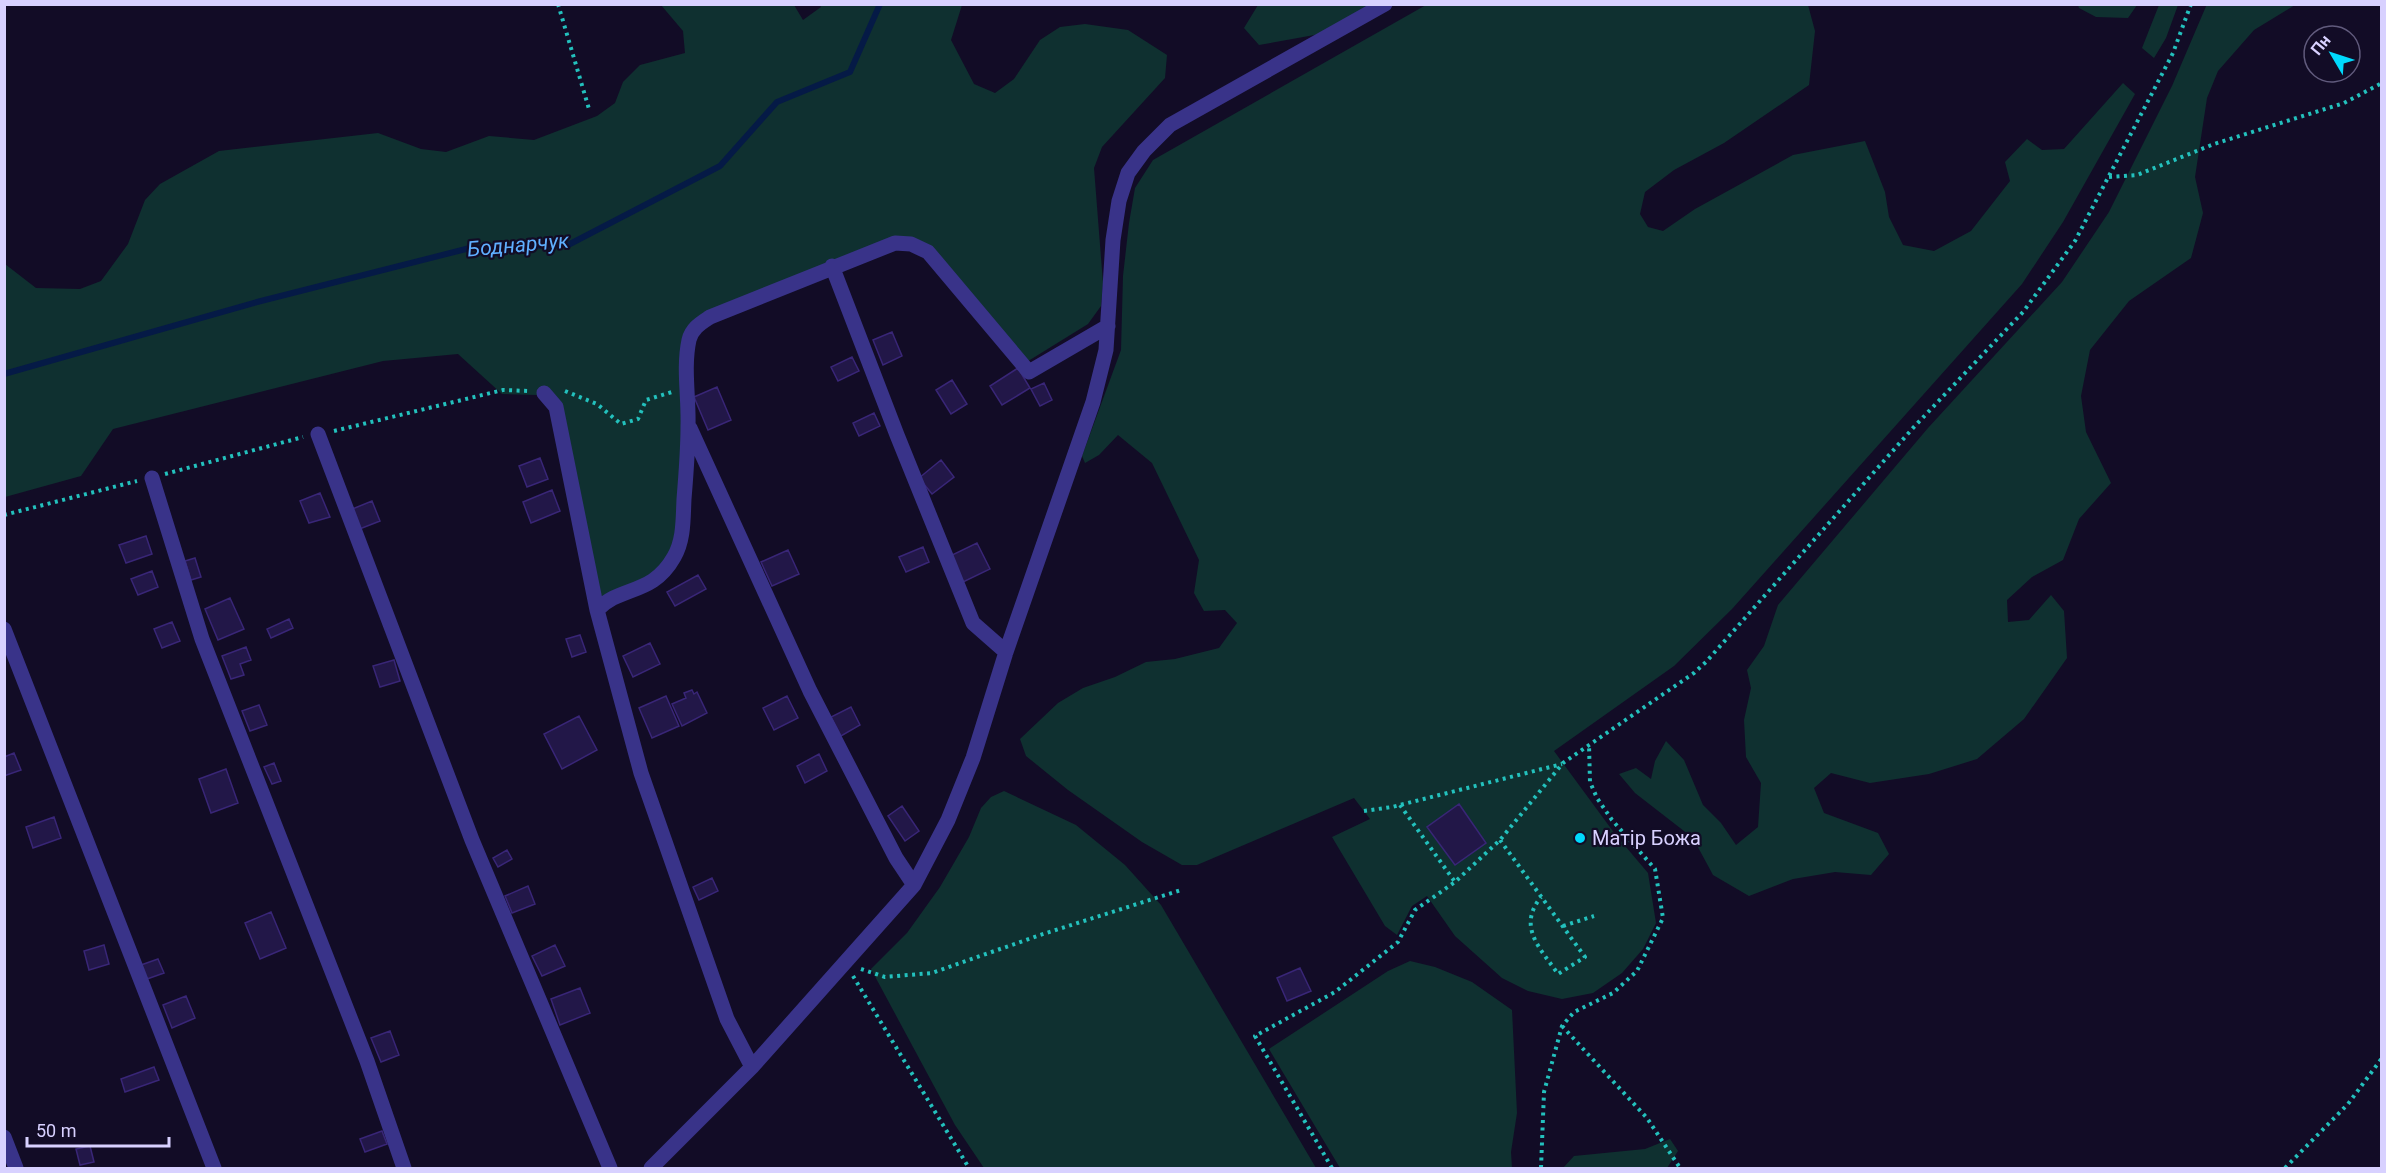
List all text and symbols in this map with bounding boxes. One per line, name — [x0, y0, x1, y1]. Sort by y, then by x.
north arrow — [2302, 24, 2362, 84]
text: Пн — [2307, 31, 2335, 59]
water label: Боднарчук — [466, 229, 571, 261]
place label: Матір Божа — [1592, 826, 1701, 850]
marker: Матір Божа — [1573, 831, 1587, 845]
scale bar — [27, 1110, 170, 1148]
text: 50 m — [36, 1120, 76, 1141]

